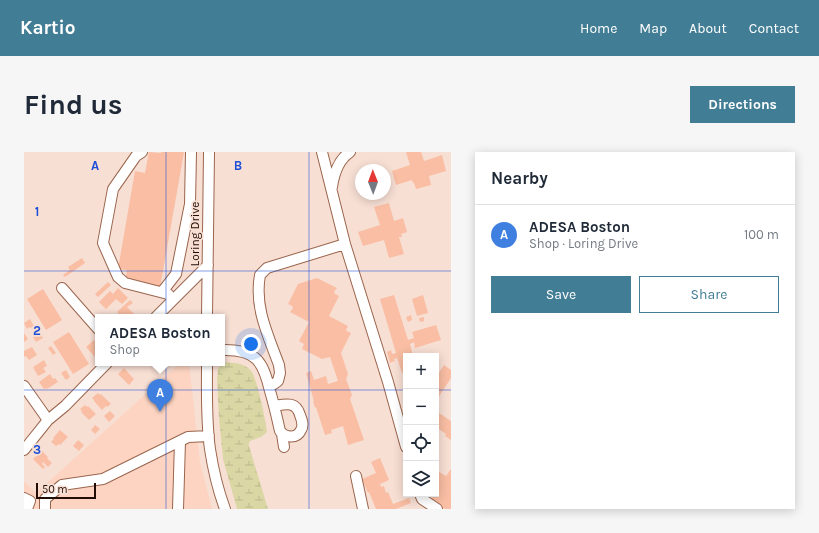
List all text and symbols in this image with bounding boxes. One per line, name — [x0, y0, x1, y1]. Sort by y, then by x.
text: Kartio — [20, 17, 75, 39]
text: Home — [580, 20, 617, 37]
text: Map — [639, 20, 667, 37]
text: About — [689, 20, 727, 37]
text: Contact — [749, 20, 799, 37]
button: Directions — [690, 86, 795, 123]
text: Find us — [24, 88, 123, 121]
text: A — [91, 158, 99, 173]
text: B — [234, 158, 242, 173]
north arrow — [355, 164, 391, 200]
text: Nearby — [491, 168, 548, 188]
street label: Loring Drive — [188, 202, 202, 266]
text: 1 — [35, 204, 39, 219]
text: ADESA Boston — [529, 218, 630, 236]
text: A — [500, 227, 508, 242]
text: 100 m — [744, 227, 779, 242]
text: Shop · Loring Drive — [529, 236, 638, 251]
button: Save — [491, 276, 631, 313]
button: Share — [639, 276, 779, 313]
popup — [95, 314, 225, 366]
text: 2 — [33, 323, 41, 338]
text: ADESA Boston — [109, 324, 211, 342]
your location — [241, 334, 261, 354]
text: Shop — [109, 342, 140, 357]
map controls — [403, 353, 439, 497]
button: + — [403, 353, 439, 389]
pin: A — [147, 379, 173, 412]
button: − — [403, 389, 439, 425]
button: locate — [403, 425, 439, 461]
text: 3 — [33, 442, 41, 457]
button: layers — [403, 461, 439, 497]
scale bar — [36, 481, 96, 500]
text: 50 m — [42, 483, 68, 496]

